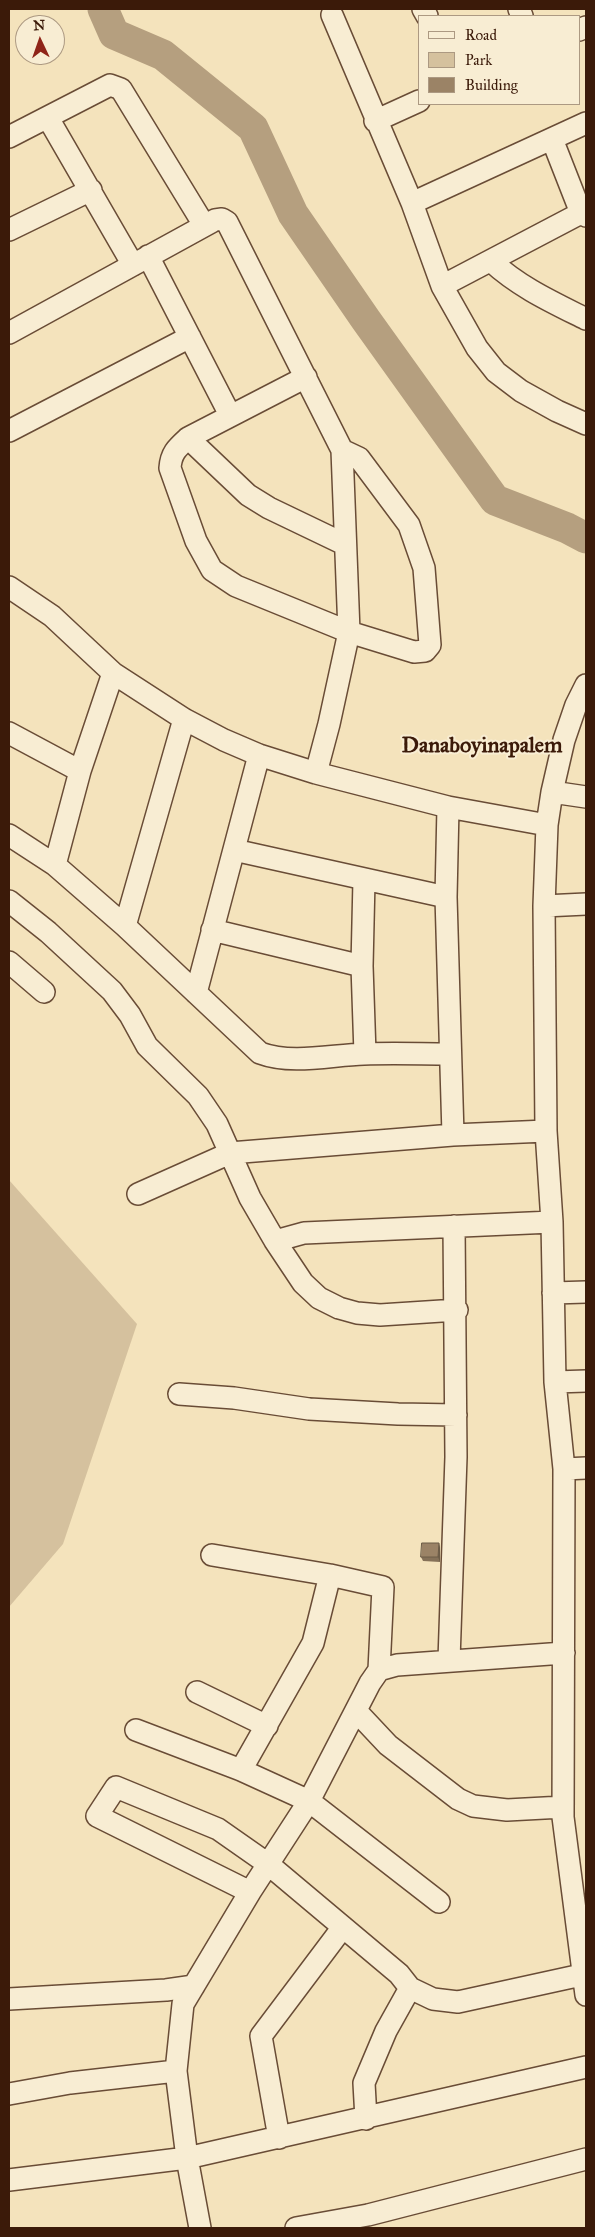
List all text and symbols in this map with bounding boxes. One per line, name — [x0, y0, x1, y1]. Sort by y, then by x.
north arrow — [15, 15, 65, 65]
legend — [418, 15, 580, 105]
text: N — [33, 17, 46, 34]
text: Road — [465, 26, 497, 44]
text: Park — [465, 51, 492, 69]
text: Building — [465, 76, 518, 94]
district label: Danaboyinapalem — [402, 734, 562, 760]

